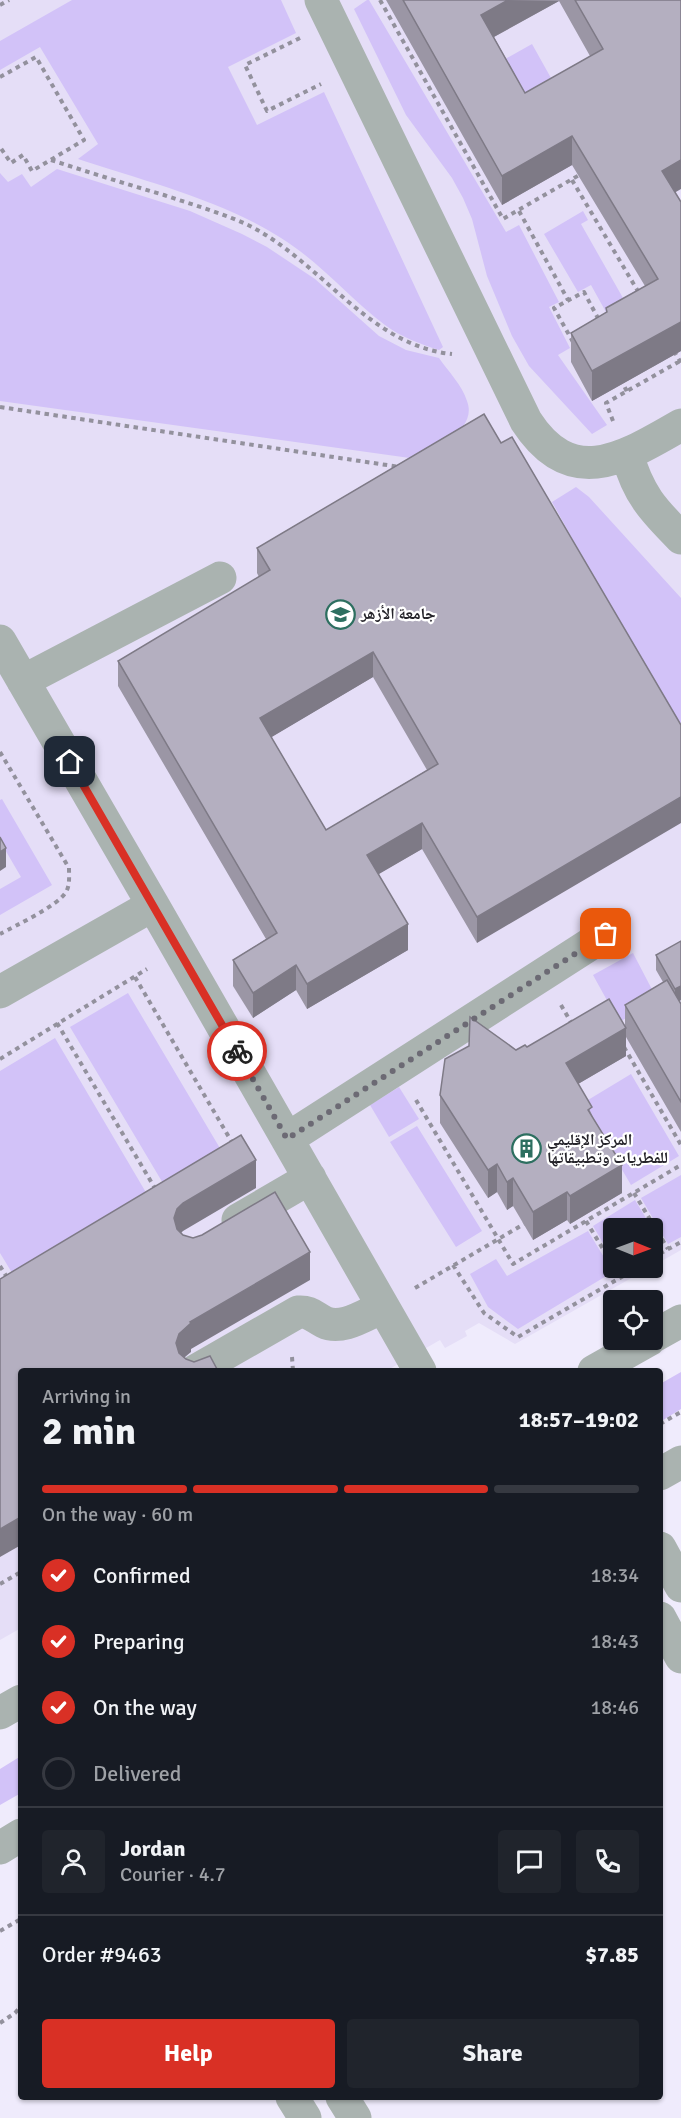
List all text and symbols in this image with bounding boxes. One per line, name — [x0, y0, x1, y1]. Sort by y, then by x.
school or university icon: جامعة الأزهر — [324, 598, 356, 630]
place label: جامعة الأزهر — [360, 604, 436, 624]
pin — [44, 736, 95, 787]
icon: home — [53, 745, 86, 778]
pin — [580, 908, 631, 959]
icon: bag — [589, 917, 622, 950]
courier — [207, 1021, 267, 1081]
icon: bike — [221, 1035, 254, 1068]
place label: المركز الإقليمي للفطريات وتطبيقاتها — [547, 1130, 668, 1168]
building icon: المركز الإقليمي للفطريات وتطبيقاتها — [510, 1133, 542, 1165]
north arrow — [603, 1218, 663, 1278]
map controls — [603, 1218, 663, 1350]
button: locate — [603, 1290, 663, 1350]
text: Arriving in — [42, 1384, 131, 1409]
text: 18:57–19:02 — [519, 1406, 639, 1433]
text: 2 min — [42, 1407, 136, 1455]
text: On the way · 60 m — [42, 1502, 193, 1527]
icon: check — [42, 1559, 75, 1592]
text: Confirmed — [93, 1562, 191, 1589]
text: 18:34 — [590, 1563, 639, 1588]
icon: check — [42, 1625, 75, 1658]
text: Preparing — [93, 1628, 185, 1655]
text: 18:43 — [590, 1629, 639, 1654]
icon: check — [42, 1691, 75, 1724]
text: On the way — [93, 1694, 197, 1721]
text: 18:46 — [590, 1695, 639, 1720]
text: Delivered — [93, 1760, 181, 1787]
button: person — [42, 1830, 105, 1893]
button: chat — [498, 1830, 561, 1893]
button: phone — [576, 1830, 639, 1893]
text: Jordan — [120, 1835, 186, 1862]
text: Courier · 4.7 — [120, 1862, 226, 1887]
text: Order #9463 — [42, 1941, 162, 1968]
text: $7.85 — [585, 1941, 639, 1968]
button: Help — [42, 2019, 335, 2088]
button: Share — [347, 2019, 639, 2088]

